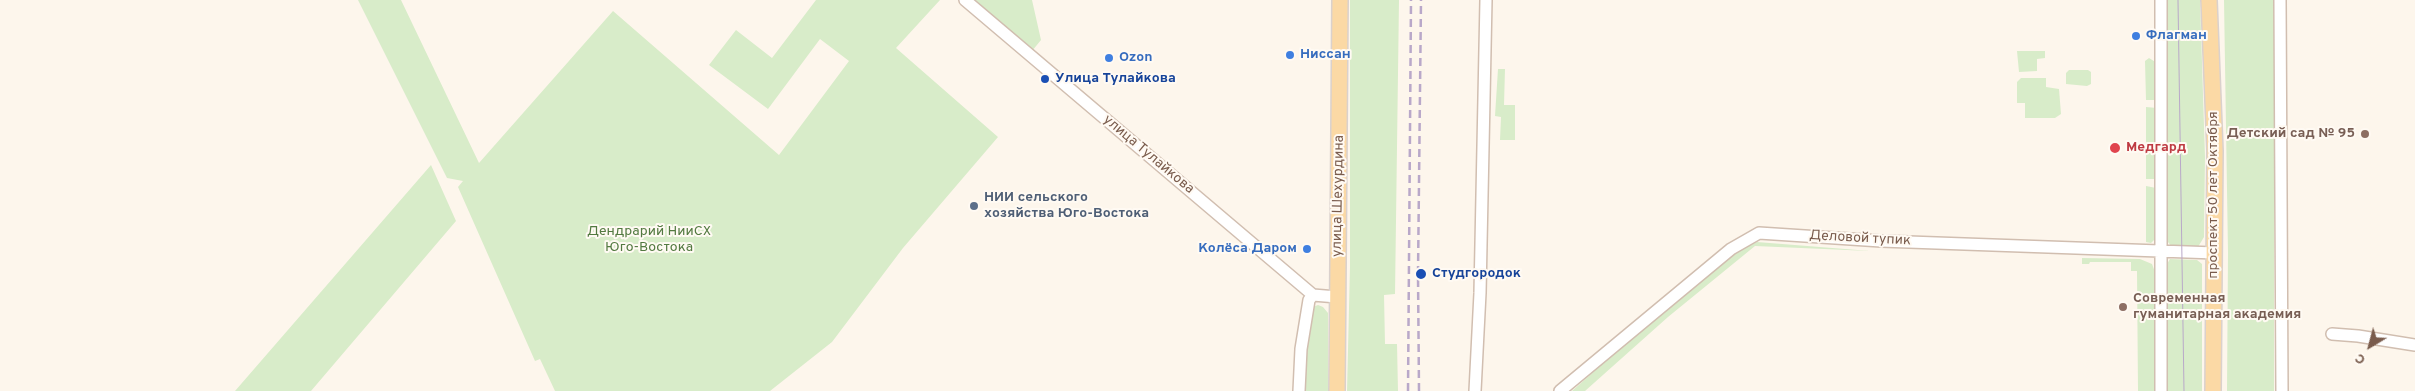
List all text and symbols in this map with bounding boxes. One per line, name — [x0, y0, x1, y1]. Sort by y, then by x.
place label: Флагман — [2146, 28, 2207, 44]
marker: Флагман — [2130, 30, 2142, 42]
place label: Ниссан — [1300, 47, 1351, 63]
marker: Ниссан — [1284, 49, 1296, 61]
place label: Ozon — [1119, 50, 1152, 66]
marker: Ozon — [1103, 52, 1115, 64]
place label: Улица Тулайкова — [1055, 71, 1176, 87]
marker: Улица Тулайкова — [1039, 73, 1051, 85]
street label: проспект 50 лет Октября — [2206, 111, 2222, 279]
street label: улица Тулайкова — [1099, 112, 1197, 198]
place label: Детский сад № 95 — [2227, 126, 2355, 142]
marker: Детский сад № 95 — [2359, 128, 2371, 140]
street label: улица Шехурдина — [1330, 135, 1348, 257]
place label: Медгард — [2126, 140, 2186, 156]
marker: Медгард — [2108, 141, 2122, 155]
place label: НИИ сельского хозяйства Юго-Востока — [984, 190, 1149, 222]
marker: НИИ сельского хозяйства Юго-Востока — [968, 200, 980, 212]
park label: Дендрарий НииСХ Юго-Востока — [587, 224, 711, 256]
street label: Деловой тупик — [1809, 228, 1911, 250]
place label: Колёса Даром — [1198, 241, 1297, 257]
marker: Колёса Даром — [1301, 243, 1313, 255]
place label: Студгородок — [1432, 266, 1521, 282]
marker: Студгородок — [1414, 267, 1428, 281]
place label: Современная гуманитарная академия — [2133, 291, 2301, 324]
marker: Современная гуманитарная академия — [2117, 301, 2129, 313]
north arrow — [2345, 321, 2395, 371]
text: С — [2352, 349, 2369, 368]

